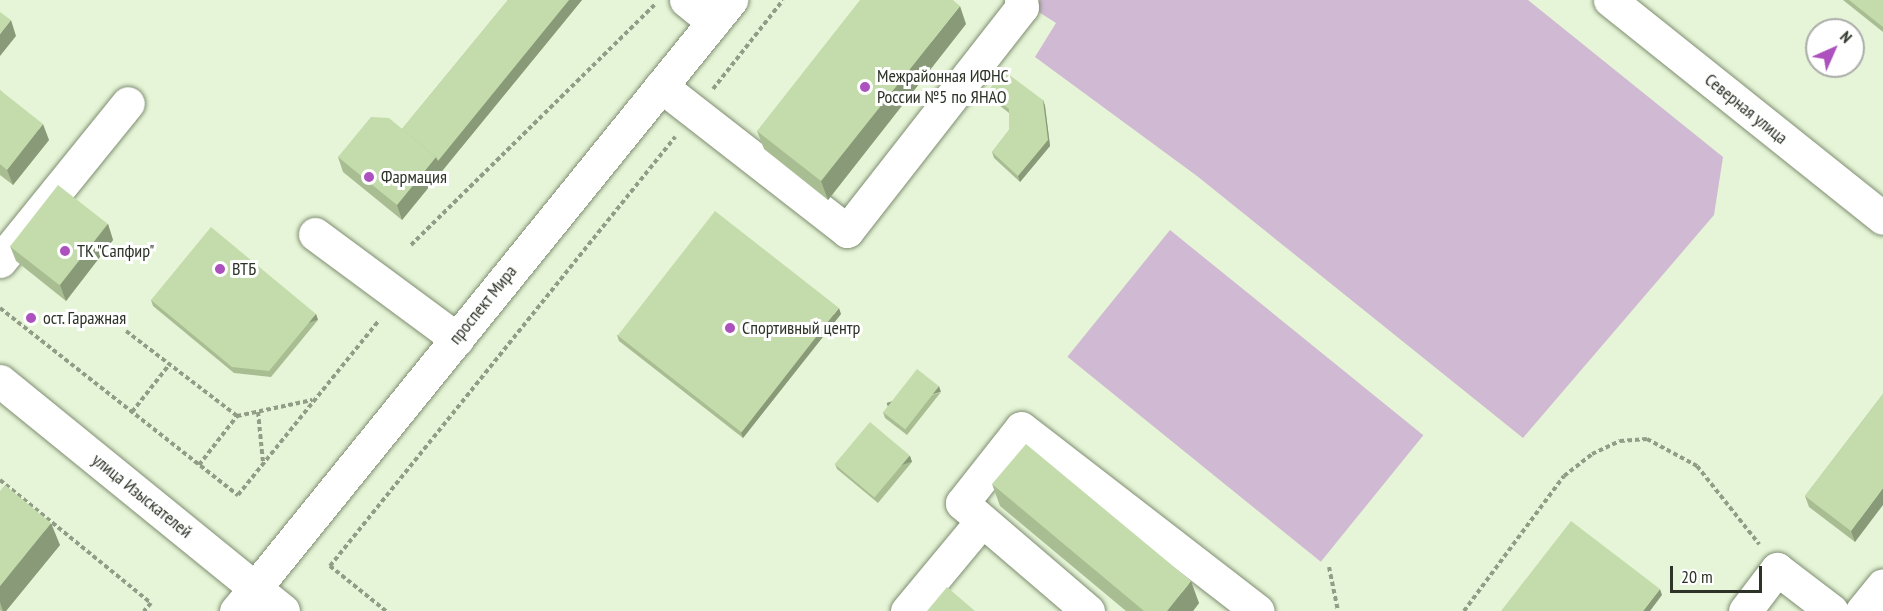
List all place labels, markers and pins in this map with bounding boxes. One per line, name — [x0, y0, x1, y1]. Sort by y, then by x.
place label: Межрайонная ИФНС России №5 по ЯНАО — [877, 66, 1009, 109]
marker: Межрайонная ИФНС России №5 по ЯНАО — [858, 80, 872, 94]
place label: Фармация — [381, 166, 447, 188]
marker: Фармация — [362, 170, 376, 184]
place label: ТК "Сапфир" — [77, 240, 155, 262]
marker: ТК "Сапфир" — [58, 244, 72, 258]
place label: ВТБ — [232, 258, 256, 280]
marker: ВТБ — [213, 262, 227, 276]
place label: ост. Гаражная — [43, 307, 127, 329]
marker: ост. Гаражная — [24, 311, 38, 325]
place label: Спортивный центр — [742, 317, 860, 339]
marker: Спортивный центр — [723, 321, 737, 335]

